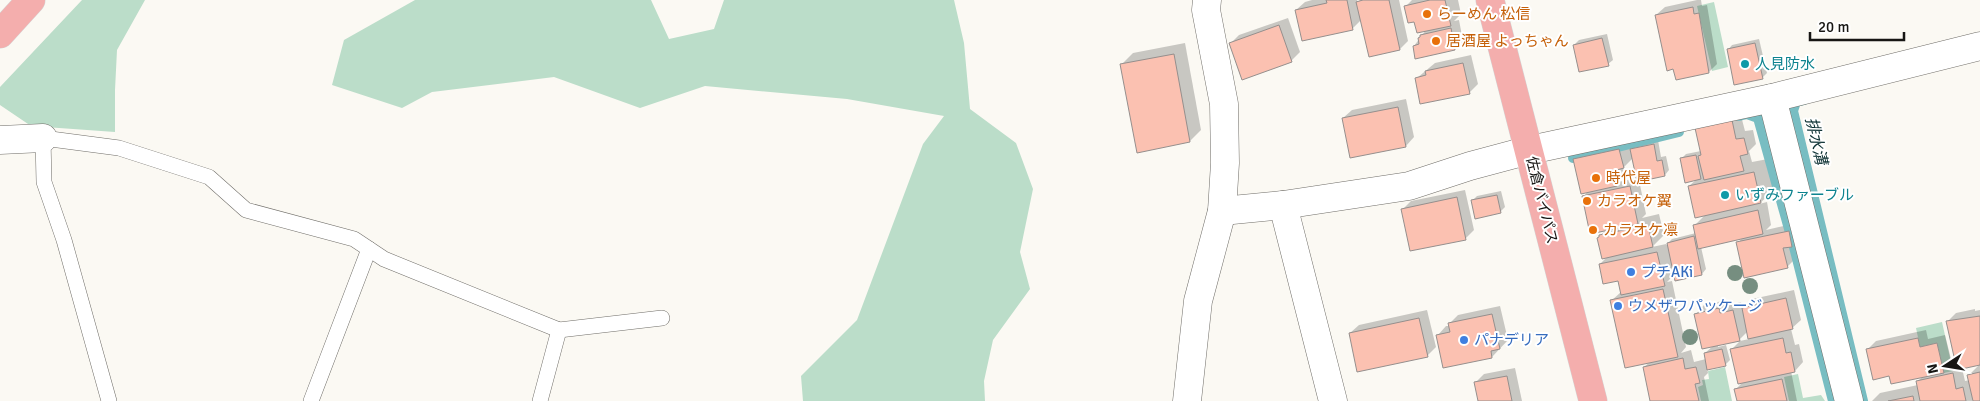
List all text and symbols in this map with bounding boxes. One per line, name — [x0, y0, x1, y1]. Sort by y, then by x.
place label: らーめん 松信 — [1437, 5, 1530, 23]
marker: らーめん 松信 — [1421, 8, 1433, 20]
scale bar — [1810, 10, 1904, 42]
text: 20 m — [1818, 18, 1849, 36]
place label: 居酒屋 よっちゃん — [1446, 32, 1569, 50]
marker: 居酒屋 よっちゃん — [1430, 35, 1442, 47]
place label: 人見防水 — [1755, 55, 1815, 73]
marker: 人見防水 — [1739, 58, 1751, 70]
water label: 排水溝 — [1801, 115, 1832, 169]
street label: 佐倉バイパス — [1522, 154, 1562, 246]
place label: 時代屋 — [1606, 169, 1651, 187]
marker: 時代屋 — [1590, 172, 1602, 184]
place label: いずみファーブル — [1735, 186, 1854, 204]
marker: いずみファーブル — [1719, 189, 1731, 201]
place label: カラオケ翼 — [1597, 192, 1672, 210]
marker: カラオケ翼 — [1581, 195, 1593, 207]
place label: カラオケ凛 — [1603, 221, 1678, 239]
marker: カラオケ凛 — [1587, 224, 1599, 236]
place label: プチAKi — [1641, 263, 1693, 281]
marker: プチAKi — [1625, 266, 1637, 278]
place label: ウメザワパッケージ — [1628, 297, 1762, 315]
marker: ウメザワパッケージ — [1612, 300, 1624, 312]
place label: パナデリア — [1474, 331, 1549, 349]
marker: パナデリア — [1458, 334, 1470, 346]
north arrow — [1920, 341, 1970, 391]
text: N — [1923, 362, 1942, 375]

